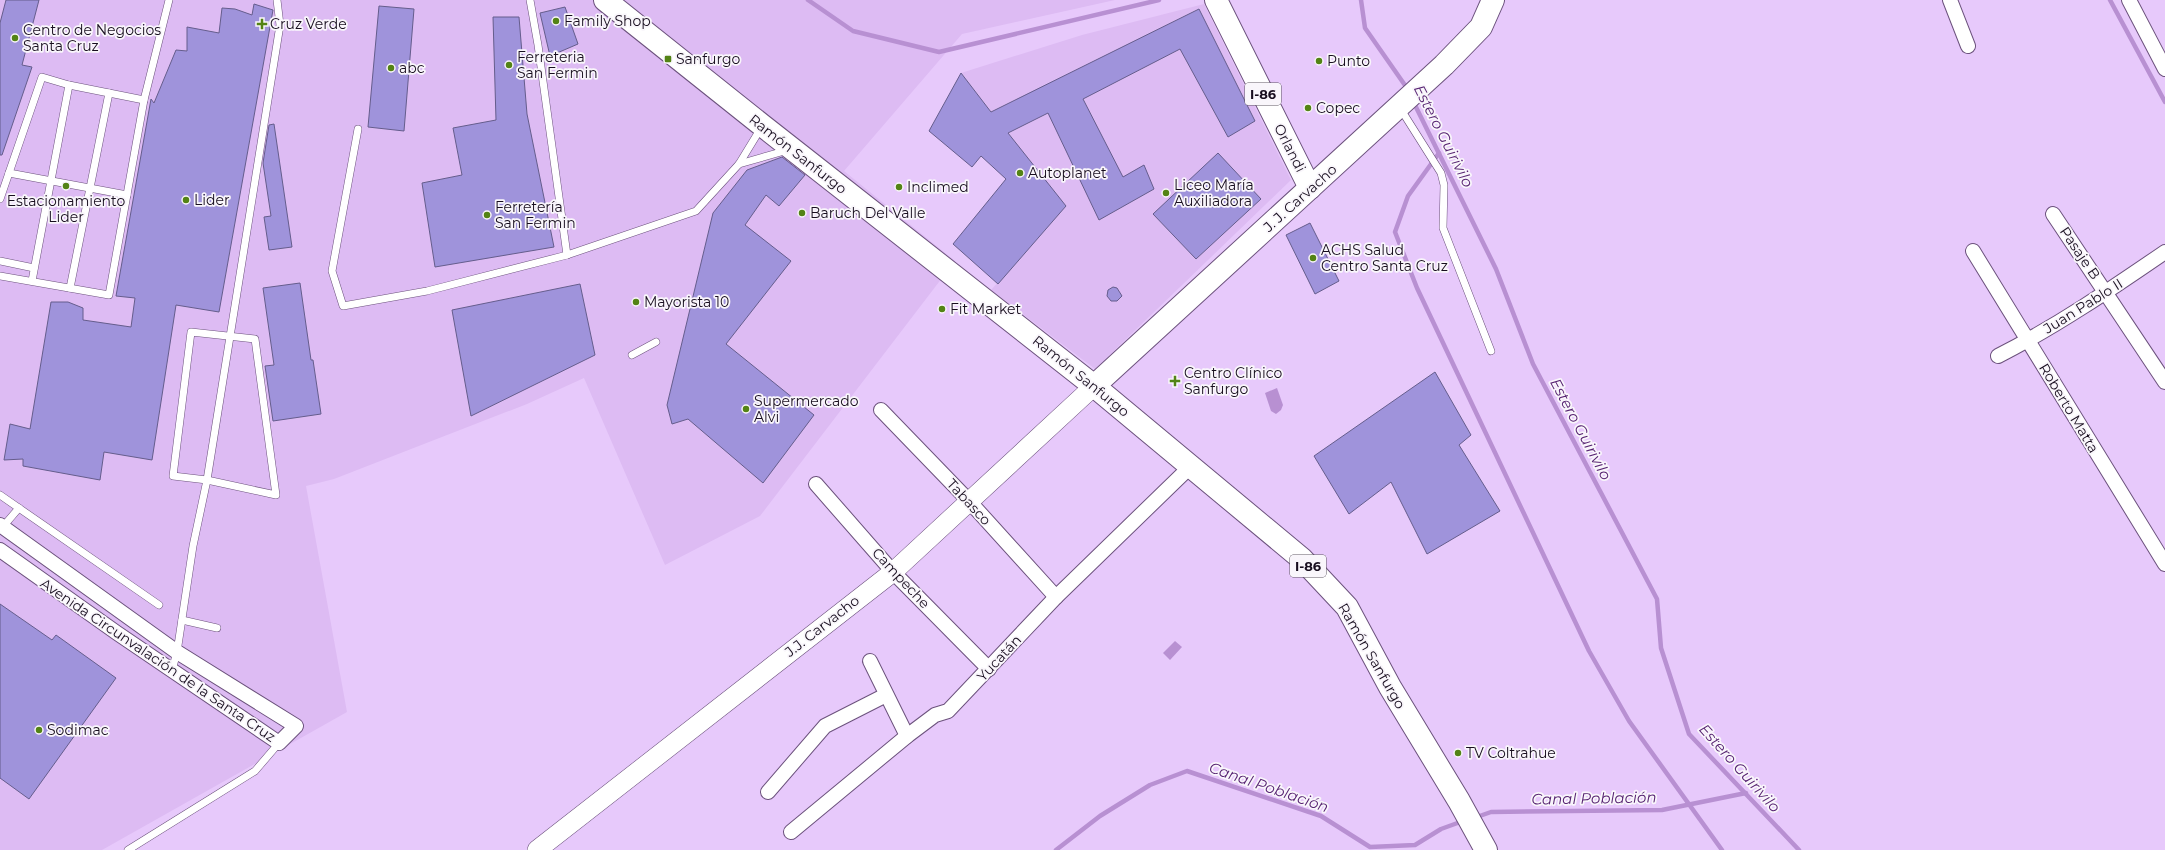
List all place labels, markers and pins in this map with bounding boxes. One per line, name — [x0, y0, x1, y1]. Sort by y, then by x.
place label: Family Shop — [564, 12, 651, 30]
place label: Cruz Verde — [270, 15, 347, 33]
marker: Family Shop — [551, 16, 561, 26]
marker: Cruz Verde — [257, 19, 267, 29]
place label: Centro de Negocios Santa Cruz — [23, 21, 161, 55]
marker: Centro de Negocios Santa Cruz — [10, 33, 20, 43]
place label: Ferreteria San Fermin — [517, 48, 598, 82]
place label: Sanfurgo — [676, 50, 741, 68]
place label: Punto — [1327, 52, 1370, 70]
marker: Sanfurgo — [663, 54, 673, 64]
marker: Punto — [1314, 56, 1324, 66]
place label: abc — [399, 59, 425, 77]
marker: Ferreteria San Fermin — [504, 60, 514, 70]
marker: abc — [386, 63, 396, 73]
place label: Copec — [1316, 99, 1360, 117]
marker: Copec — [1303, 103, 1313, 113]
place label: Autoplanet — [1028, 164, 1107, 182]
marker: Autoplanet — [1015, 168, 1025, 178]
place label: Liceo María Auxiliadora — [1174, 176, 1254, 210]
place label: Inclimed — [907, 178, 969, 196]
marker: Estacionamiento Lider — [61, 181, 71, 191]
marker: Inclimed — [894, 182, 904, 192]
marker: Liceo María Auxiliadora — [1161, 188, 1171, 198]
place label: Lider — [194, 191, 230, 209]
place label: Estacionamiento Lider — [7, 192, 125, 226]
marker: Lider — [181, 195, 191, 205]
place label: Ferretería San Fermin — [495, 198, 576, 232]
place label: Baruch Del Valle — [810, 204, 925, 222]
marker: Baruch Del Valle — [797, 208, 807, 218]
marker: Ferretería San Fermin — [482, 210, 492, 220]
place label: ACHS Salud Centro Santa Cruz — [1321, 241, 1448, 275]
marker: ACHS Salud Centro Santa Cruz — [1308, 253, 1318, 263]
place label: Mayorista 10 — [644, 293, 729, 311]
marker: Mayorista 10 — [631, 297, 641, 307]
place label: Fit Market — [950, 300, 1022, 318]
marker: Fit Market — [937, 304, 947, 314]
place label: Centro Clínico Sanfurgo — [1184, 364, 1283, 398]
marker: Centro Clínico Sanfurgo — [1169, 375, 1181, 387]
place label: Supermercado Alvi — [754, 392, 859, 426]
marker: Supermercado Alvi — [741, 404, 751, 414]
place label: Sodimac — [47, 721, 109, 739]
marker: Sodimac — [34, 725, 44, 735]
place label: TV Coltrahue — [1466, 744, 1556, 762]
marker: TV Coltrahue — [1453, 748, 1463, 758]

